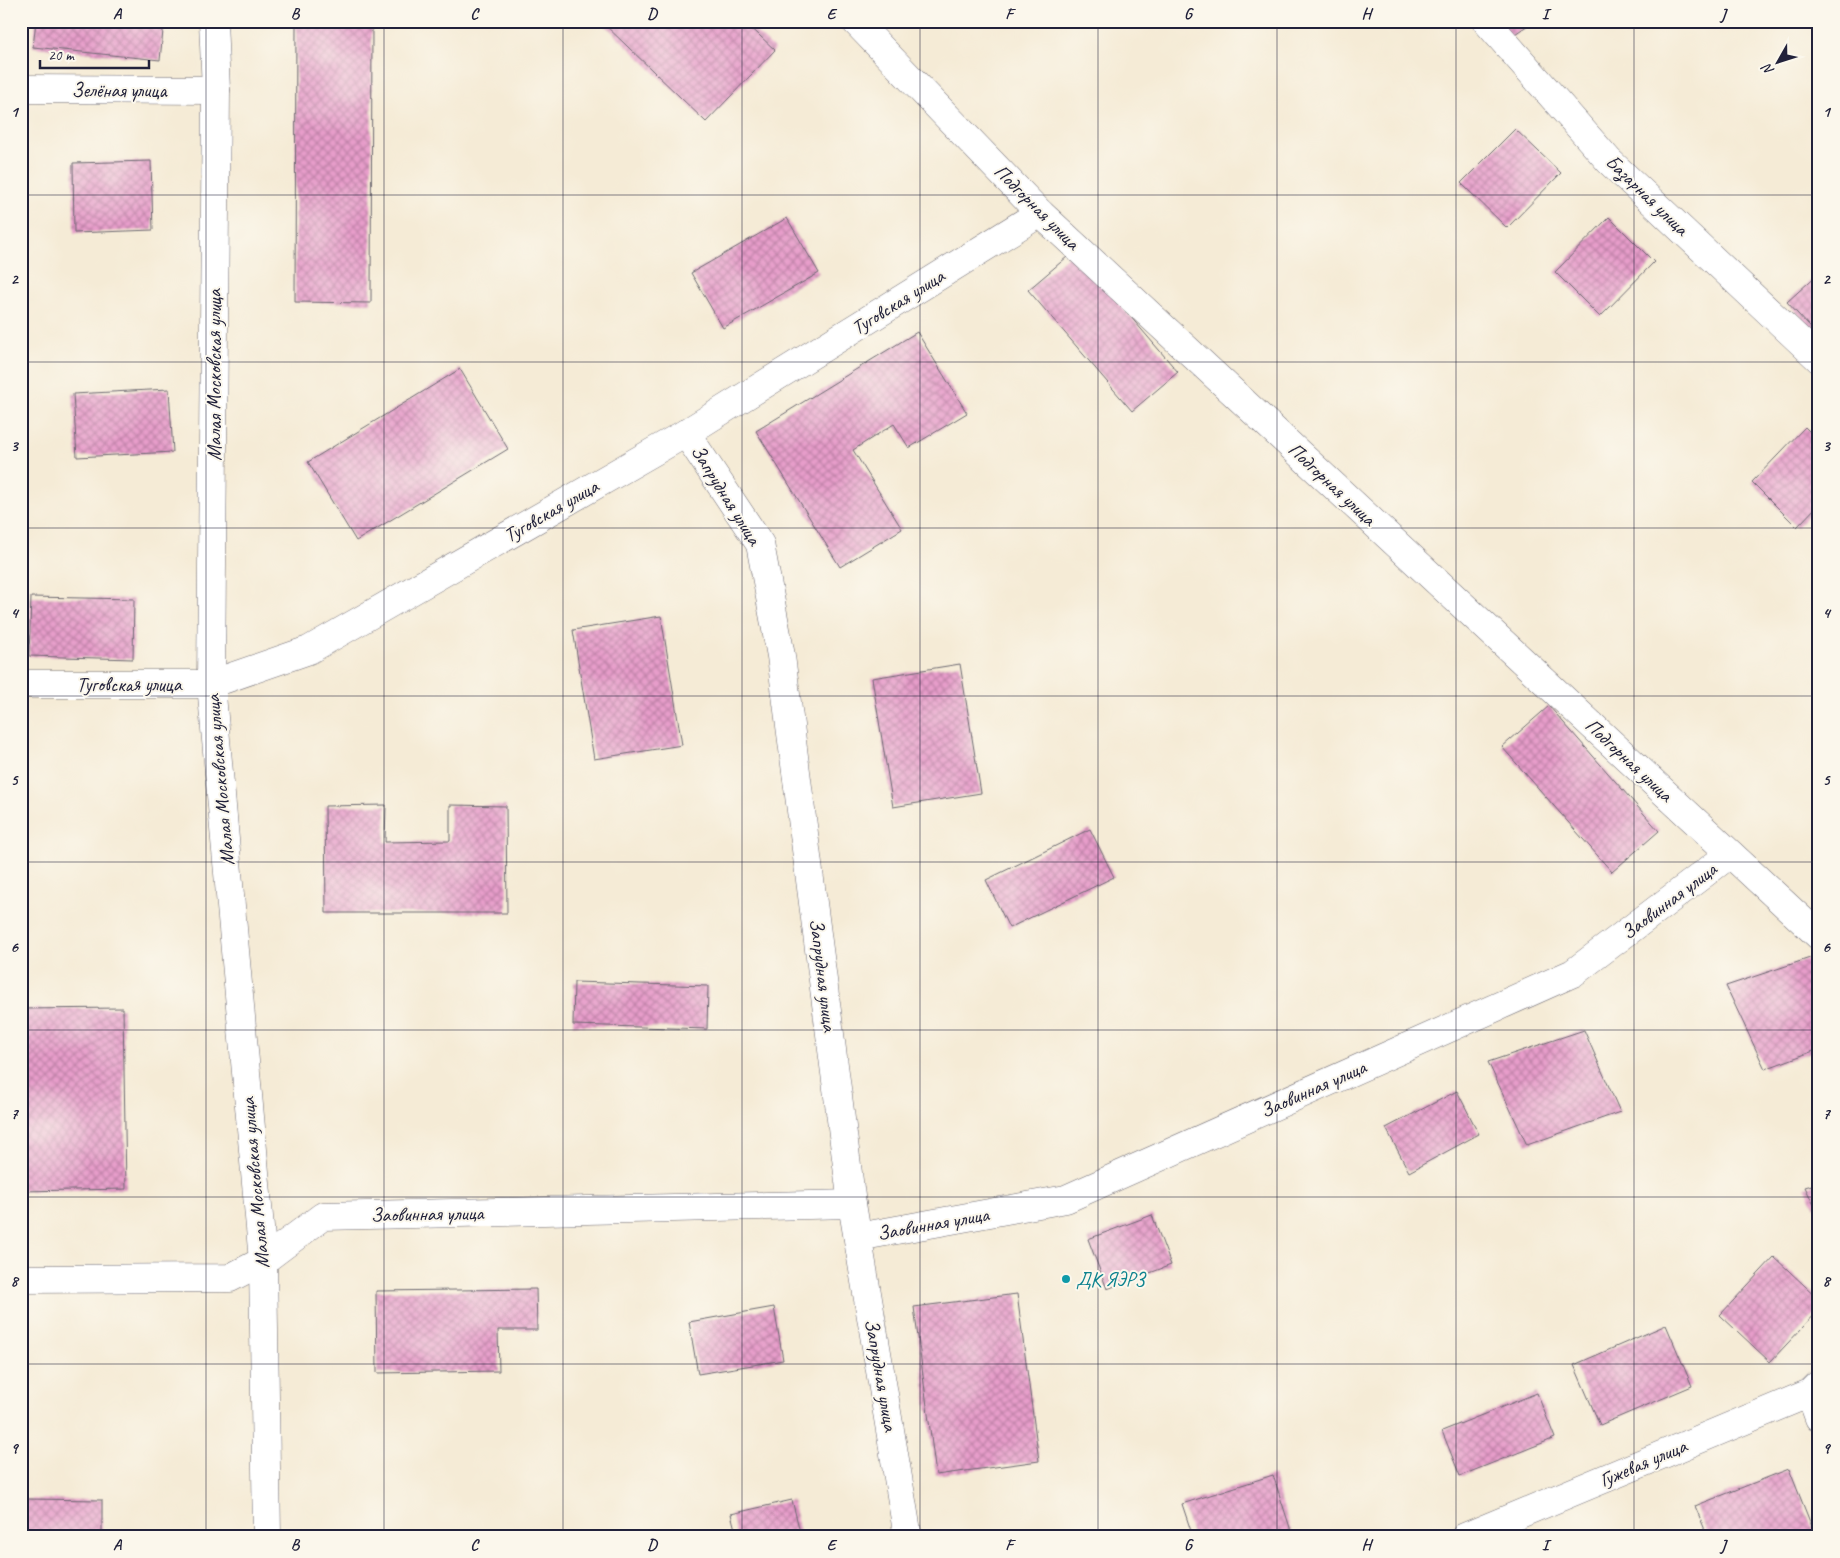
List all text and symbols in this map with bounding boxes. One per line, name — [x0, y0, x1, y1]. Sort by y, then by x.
text: A — [113, 4, 123, 24]
text: B — [291, 4, 301, 24]
text: C — [470, 4, 480, 24]
text: D — [647, 4, 658, 24]
text: E — [827, 4, 838, 24]
text: F — [1005, 4, 1016, 24]
text: G — [1184, 4, 1194, 24]
text: H — [1361, 4, 1373, 24]
text: I — [1542, 4, 1552, 24]
text: J — [1719, 4, 1728, 24]
scale bar — [40, 38, 149, 70]
north arrow — [1752, 38, 1802, 88]
text: 20 m — [48, 46, 75, 65]
text: N — [1757, 59, 1778, 79]
street label: Зелёная улица — [71, 78, 168, 103]
text: 1 — [10, 102, 19, 122]
text: 1 — [1822, 102, 1831, 122]
street label: Базарная улица — [1600, 149, 1695, 242]
street label: Подгорная улица — [989, 159, 1086, 256]
street label: Туговская улица — [847, 263, 950, 340]
text: 2 — [10, 269, 19, 289]
text: 2 — [1822, 269, 1831, 289]
street label: Малая Московская улица — [202, 288, 227, 461]
text: 3 — [10, 436, 19, 456]
text: 3 — [1822, 436, 1831, 456]
street label: Подгорная улица — [1283, 437, 1382, 532]
street label: Запрудная улица — [685, 440, 767, 551]
street label: Туговская улица — [499, 473, 604, 548]
text: 4 — [10, 603, 19, 623]
text: 4 — [1822, 603, 1831, 623]
street label: Туговская улица — [77, 672, 183, 697]
street label: Малая Московская улица — [200, 692, 240, 866]
street label: Подгорная улица — [1580, 713, 1679, 808]
text: 5 — [11, 770, 20, 790]
text: 5 — [1823, 770, 1832, 790]
street label: Заовинная улица — [1616, 856, 1723, 945]
street label: Запрудная улица — [804, 917, 842, 1034]
text: 6 — [10, 937, 19, 957]
text: 6 — [1822, 937, 1831, 957]
street label: Заовинная улица — [1256, 1054, 1371, 1123]
street label: Малая Московская улица — [235, 1095, 275, 1269]
text: 7 — [10, 1104, 19, 1124]
text: 7 — [1822, 1104, 1831, 1124]
street label: Заовинная улица — [370, 1200, 486, 1227]
street label: Заовинная улица — [875, 1202, 993, 1246]
place label: ДК ЯЭРЗ — [1076, 1267, 1147, 1292]
text: 8 — [10, 1271, 19, 1291]
text: 8 — [1822, 1271, 1831, 1291]
marker: ДК ЯЭРЗ — [1060, 1273, 1072, 1285]
street label: Запрудная улица — [859, 1317, 903, 1434]
street label: Гужевая улица — [1596, 1433, 1692, 1493]
text: 9 — [10, 1438, 19, 1458]
text: 9 — [1822, 1438, 1831, 1458]
text: A — [113, 1535, 123, 1555]
text: B — [291, 1535, 301, 1555]
text: C — [470, 1535, 480, 1555]
text: D — [647, 1535, 658, 1555]
text: E — [827, 1535, 838, 1555]
text: F — [1005, 1535, 1016, 1555]
text: G — [1184, 1535, 1194, 1555]
text: H — [1361, 1535, 1373, 1555]
text: I — [1542, 1535, 1552, 1555]
text: J — [1719, 1535, 1728, 1555]

